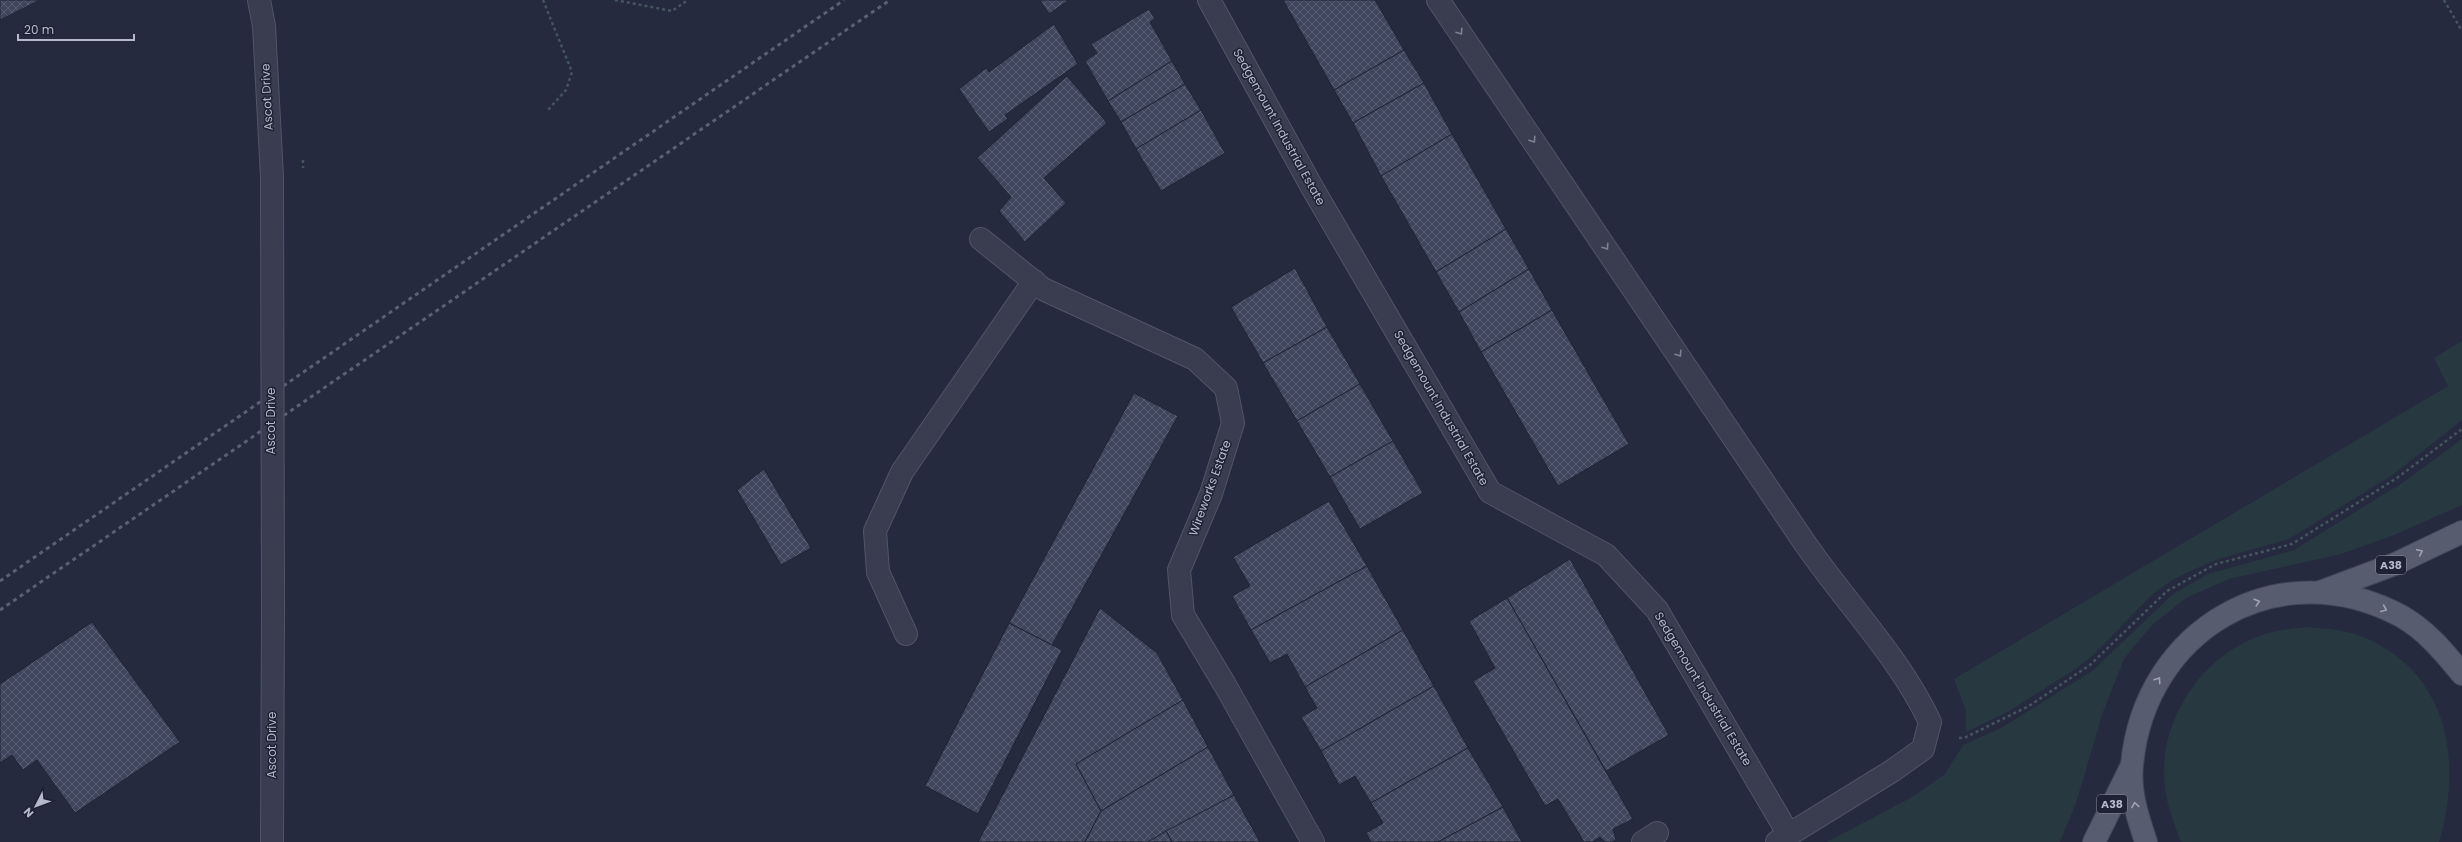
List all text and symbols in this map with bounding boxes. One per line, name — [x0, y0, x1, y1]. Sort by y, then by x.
scale bar — [18, 16, 134, 42]
text: 20 m — [24, 21, 54, 38]
one-way arrow — [1455, 28, 1463, 35]
street label: Sedgemount Industrial Estate — [1229, 45, 1330, 208]
street label: Ascot Drive — [256, 63, 277, 131]
one-way arrow — [1528, 135, 1535, 142]
one-way arrow — [1601, 243, 1609, 250]
street label: Sedgemount Industrial Estate — [1390, 327, 1493, 488]
one-way arrow — [1674, 350, 1681, 357]
street label: Ascot Drive — [262, 388, 279, 454]
street label: Wireworks Estate — [1184, 437, 1235, 538]
one-way arrow — [2416, 549, 2423, 557]
road number: A38 — [2376, 556, 2406, 574]
one-way arrow — [2254, 598, 2261, 607]
one-way arrow — [2379, 604, 2387, 612]
street label: Sedgemount Industrial Estate — [1651, 609, 1756, 769]
one-way arrow — [2153, 677, 2161, 684]
street label: Ascot Drive — [263, 712, 280, 778]
north arrow — [16, 786, 56, 826]
road number: A38 — [2097, 795, 2127, 813]
one-way arrow — [2131, 802, 2140, 808]
text: N — [20, 804, 37, 821]

